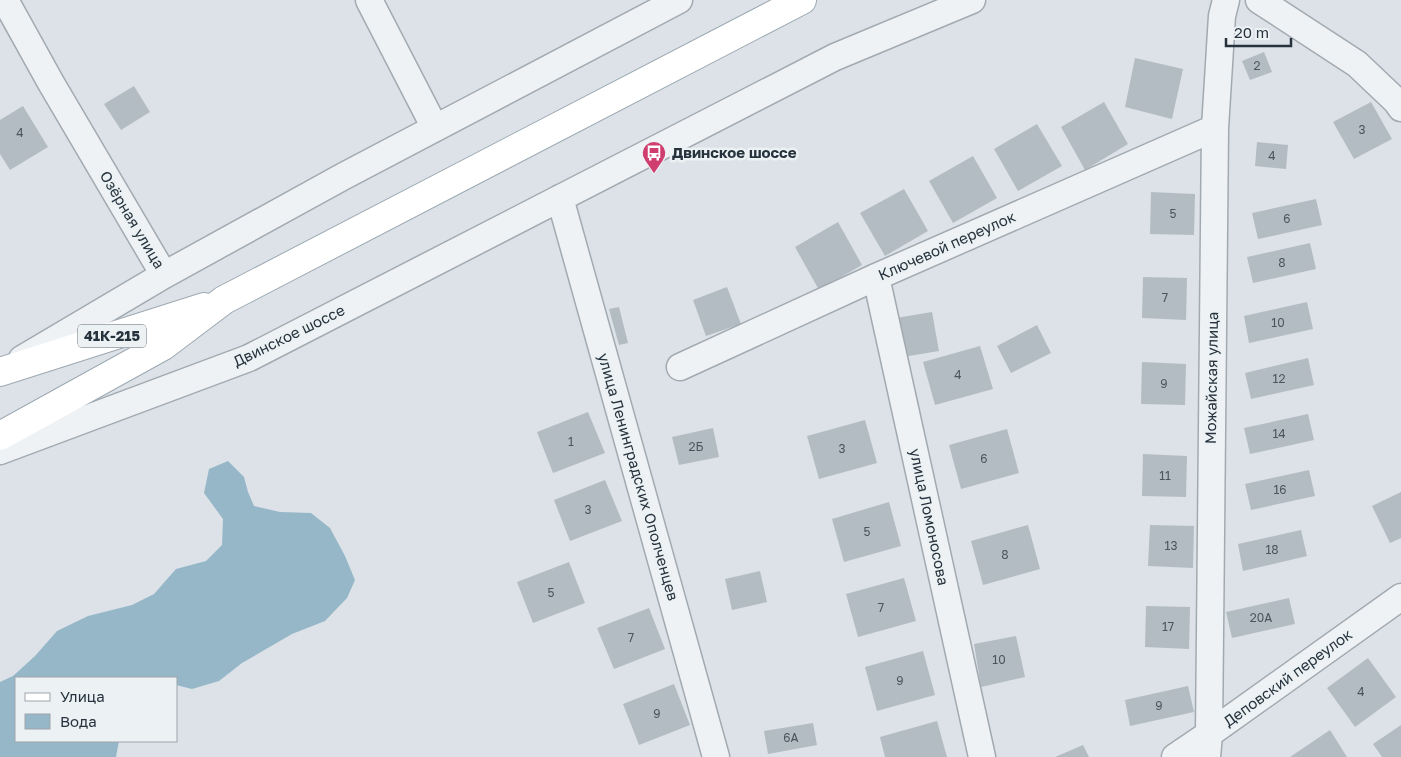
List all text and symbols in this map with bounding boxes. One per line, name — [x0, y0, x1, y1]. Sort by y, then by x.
scale bar — [1226, 15, 1291, 47]
text: 20 m — [1234, 23, 1269, 41]
house number: 2 — [1254, 58, 1261, 73]
house number: 3 — [1358, 122, 1366, 137]
house number: 4 — [16, 125, 24, 140]
bus stop icon: Двинское шоссе — [641, 140, 667, 174]
place label: Двинское шоссе — [672, 143, 797, 161]
house number: 4 — [1268, 148, 1276, 163]
street label: Озёрная улица — [97, 167, 169, 272]
house number: 5 — [1170, 206, 1177, 221]
street label: Ключевой переулок — [875, 207, 1018, 283]
house number: 6 — [1283, 211, 1291, 226]
house number: 8 — [1278, 255, 1286, 270]
house number: 7 — [1162, 290, 1168, 305]
street label: Двинское шоссе — [230, 300, 348, 370]
street label: Можайская улица — [1201, 312, 1221, 444]
house number: 10 — [1271, 315, 1285, 330]
road number: 41К-215 — [78, 324, 146, 348]
street label: улица Ленинградских Ополченцев — [595, 351, 683, 603]
house number: 4 — [954, 367, 962, 382]
house number: 12 — [1273, 371, 1285, 386]
house number: 9 — [1160, 376, 1168, 391]
house number: 14 — [1272, 426, 1286, 441]
house number: 1 — [568, 434, 574, 449]
house number: 2Б — [689, 439, 703, 454]
house number: 3 — [838, 441, 846, 456]
street label: улица Ломоносова — [907, 447, 953, 587]
house number: 6 — [980, 451, 988, 466]
house number: 11 — [1159, 468, 1171, 483]
house number: 16 — [1273, 482, 1287, 497]
house number: 3 — [584, 502, 592, 517]
house number: 5 — [864, 524, 871, 539]
house number: 13 — [1165, 538, 1177, 553]
house number: 18 — [1265, 542, 1279, 557]
house number: 8 — [1001, 547, 1009, 562]
house number: 5 — [548, 585, 555, 600]
house number: 7 — [878, 600, 884, 615]
house number: 20А — [1250, 610, 1272, 625]
house number: 17 — [1162, 619, 1174, 634]
street label: Деповский переулок — [1220, 624, 1356, 730]
house number: 7 — [628, 630, 634, 645]
house number: 10 — [992, 652, 1006, 667]
house number: 9 — [896, 673, 904, 688]
legend — [15, 677, 178, 742]
house number: 4 — [1357, 684, 1365, 699]
text: Улица — [60, 687, 105, 705]
house number: 9 — [1155, 698, 1163, 713]
house number: 9 — [653, 706, 661, 721]
text: Вода — [60, 712, 97, 730]
house number: 6А — [783, 730, 799, 745]

